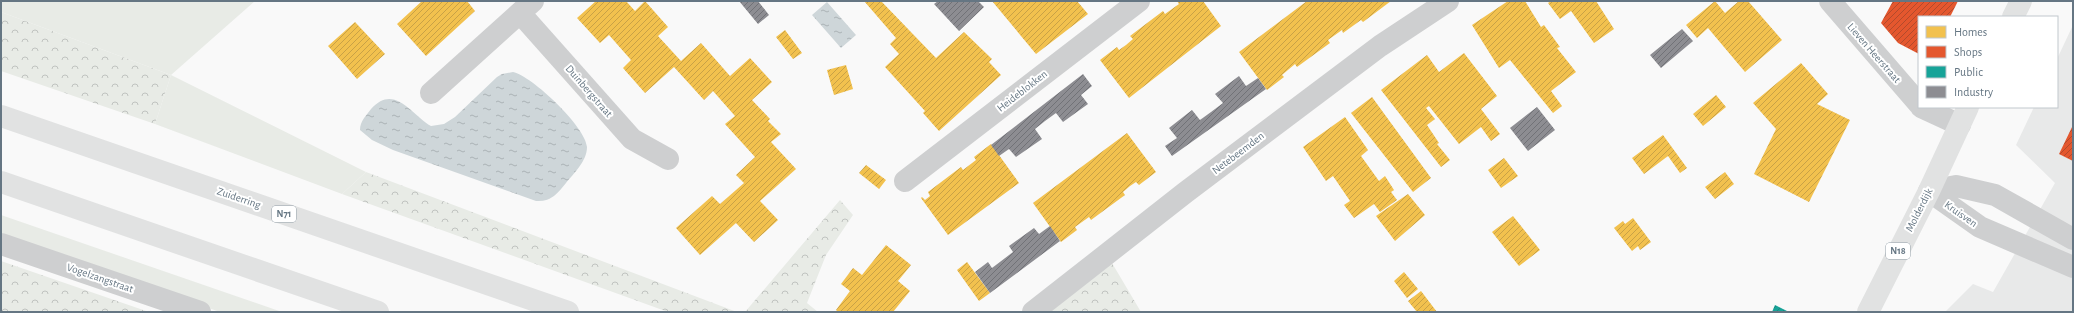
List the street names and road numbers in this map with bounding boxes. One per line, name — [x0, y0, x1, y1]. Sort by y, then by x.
street label: Lieven Heerstraat — [1845, 21, 1903, 85]
street label: Duinbergstraat — [563, 63, 615, 120]
street label: Heideblokken — [995, 68, 1049, 114]
street label: Netebeemden — [1210, 130, 1266, 176]
street label: Zuiderring — [216, 185, 263, 211]
street label: Molderdijk — [1903, 186, 1935, 234]
street label: Kruisven — [1943, 199, 1979, 229]
road number: N71 — [272, 206, 296, 222]
road number: N18 — [1886, 243, 1910, 259]
street label: Vogelzangstraat — [65, 261, 135, 295]

